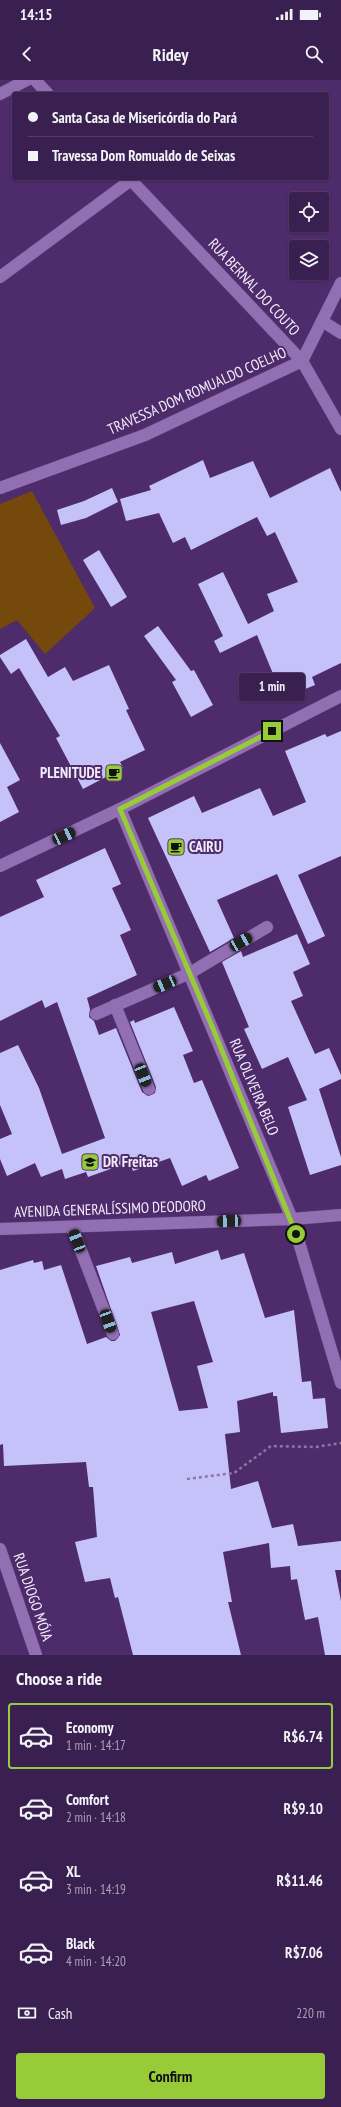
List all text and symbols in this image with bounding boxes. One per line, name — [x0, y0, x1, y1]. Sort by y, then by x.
text: 14:15 — [20, 5, 52, 24]
icon: back — [16, 43, 38, 65]
text: Ridey — [153, 43, 188, 66]
icon: search — [303, 43, 325, 65]
text: Santa Casa de Misericórdia do Pará — [52, 108, 237, 127]
text: Travessa Dom Romualdo de Seixas — [52, 146, 235, 165]
map controls — [289, 192, 329, 280]
button: locate — [289, 192, 329, 232]
street label: RUA BERNAL DO COUTO — [205, 234, 304, 339]
button: layers — [289, 240, 329, 280]
street label: TRAVESSA DOM ROMUALDO COELHO — [104, 342, 289, 439]
callout: 1 min — [239, 673, 305, 701]
text: 1 min — [259, 678, 285, 695]
route end — [263, 722, 281, 740]
place label: PLENITUDE — [40, 763, 101, 782]
cafe icon: PLENITUDE — [104, 763, 124, 783]
car — [51, 825, 77, 847]
cafe icon: CAIRU — [166, 837, 186, 857]
place label: CAIRU — [189, 837, 222, 856]
car — [228, 931, 254, 953]
car — [152, 974, 178, 994]
street label: RUA OLIVEIRA BELO — [226, 1036, 283, 1138]
car — [133, 1062, 153, 1088]
school or university icon: DR Freitas — [80, 1152, 100, 1172]
place label: DR Freitas — [103, 1152, 158, 1171]
street label: AVENIDA GENERALÍSSIMO DEODORO — [14, 1196, 206, 1221]
car — [217, 1215, 241, 1227]
route start — [287, 1225, 305, 1243]
car — [67, 1228, 87, 1254]
car — [98, 1308, 118, 1334]
street label: RUA DIOGO MÓIA — [10, 1550, 58, 1644]
text: Choose a ride — [16, 1667, 102, 1690]
icon: car — [18, 1718, 54, 1754]
text: Economy — [66, 1718, 114, 1737]
text: R$6.74 — [284, 1727, 323, 1746]
text: 1 min · 14:17 — [66, 1737, 126, 1754]
icon: car — [18, 1790, 54, 1826]
text: Comfort — [66, 1790, 109, 1809]
text: R$9.10 — [284, 1799, 323, 1818]
text: 2 min · 14:18 — [66, 1809, 126, 1826]
icon: car — [18, 1862, 54, 1898]
text: XL — [66, 1862, 80, 1881]
text: R$11.46 — [276, 1871, 323, 1890]
text: 3 min · 14:19 — [66, 1881, 126, 1898]
icon: car — [18, 1934, 54, 1970]
text: Black — [66, 1934, 95, 1953]
text: R$7.06 — [285, 1943, 323, 1962]
text: 4 min · 14:20 — [66, 1953, 126, 1970]
icon: cash — [16, 2002, 38, 2024]
text: Cash — [48, 2004, 72, 2023]
text: 220 m — [296, 2005, 325, 2022]
button: Confirm — [16, 2053, 325, 2099]

